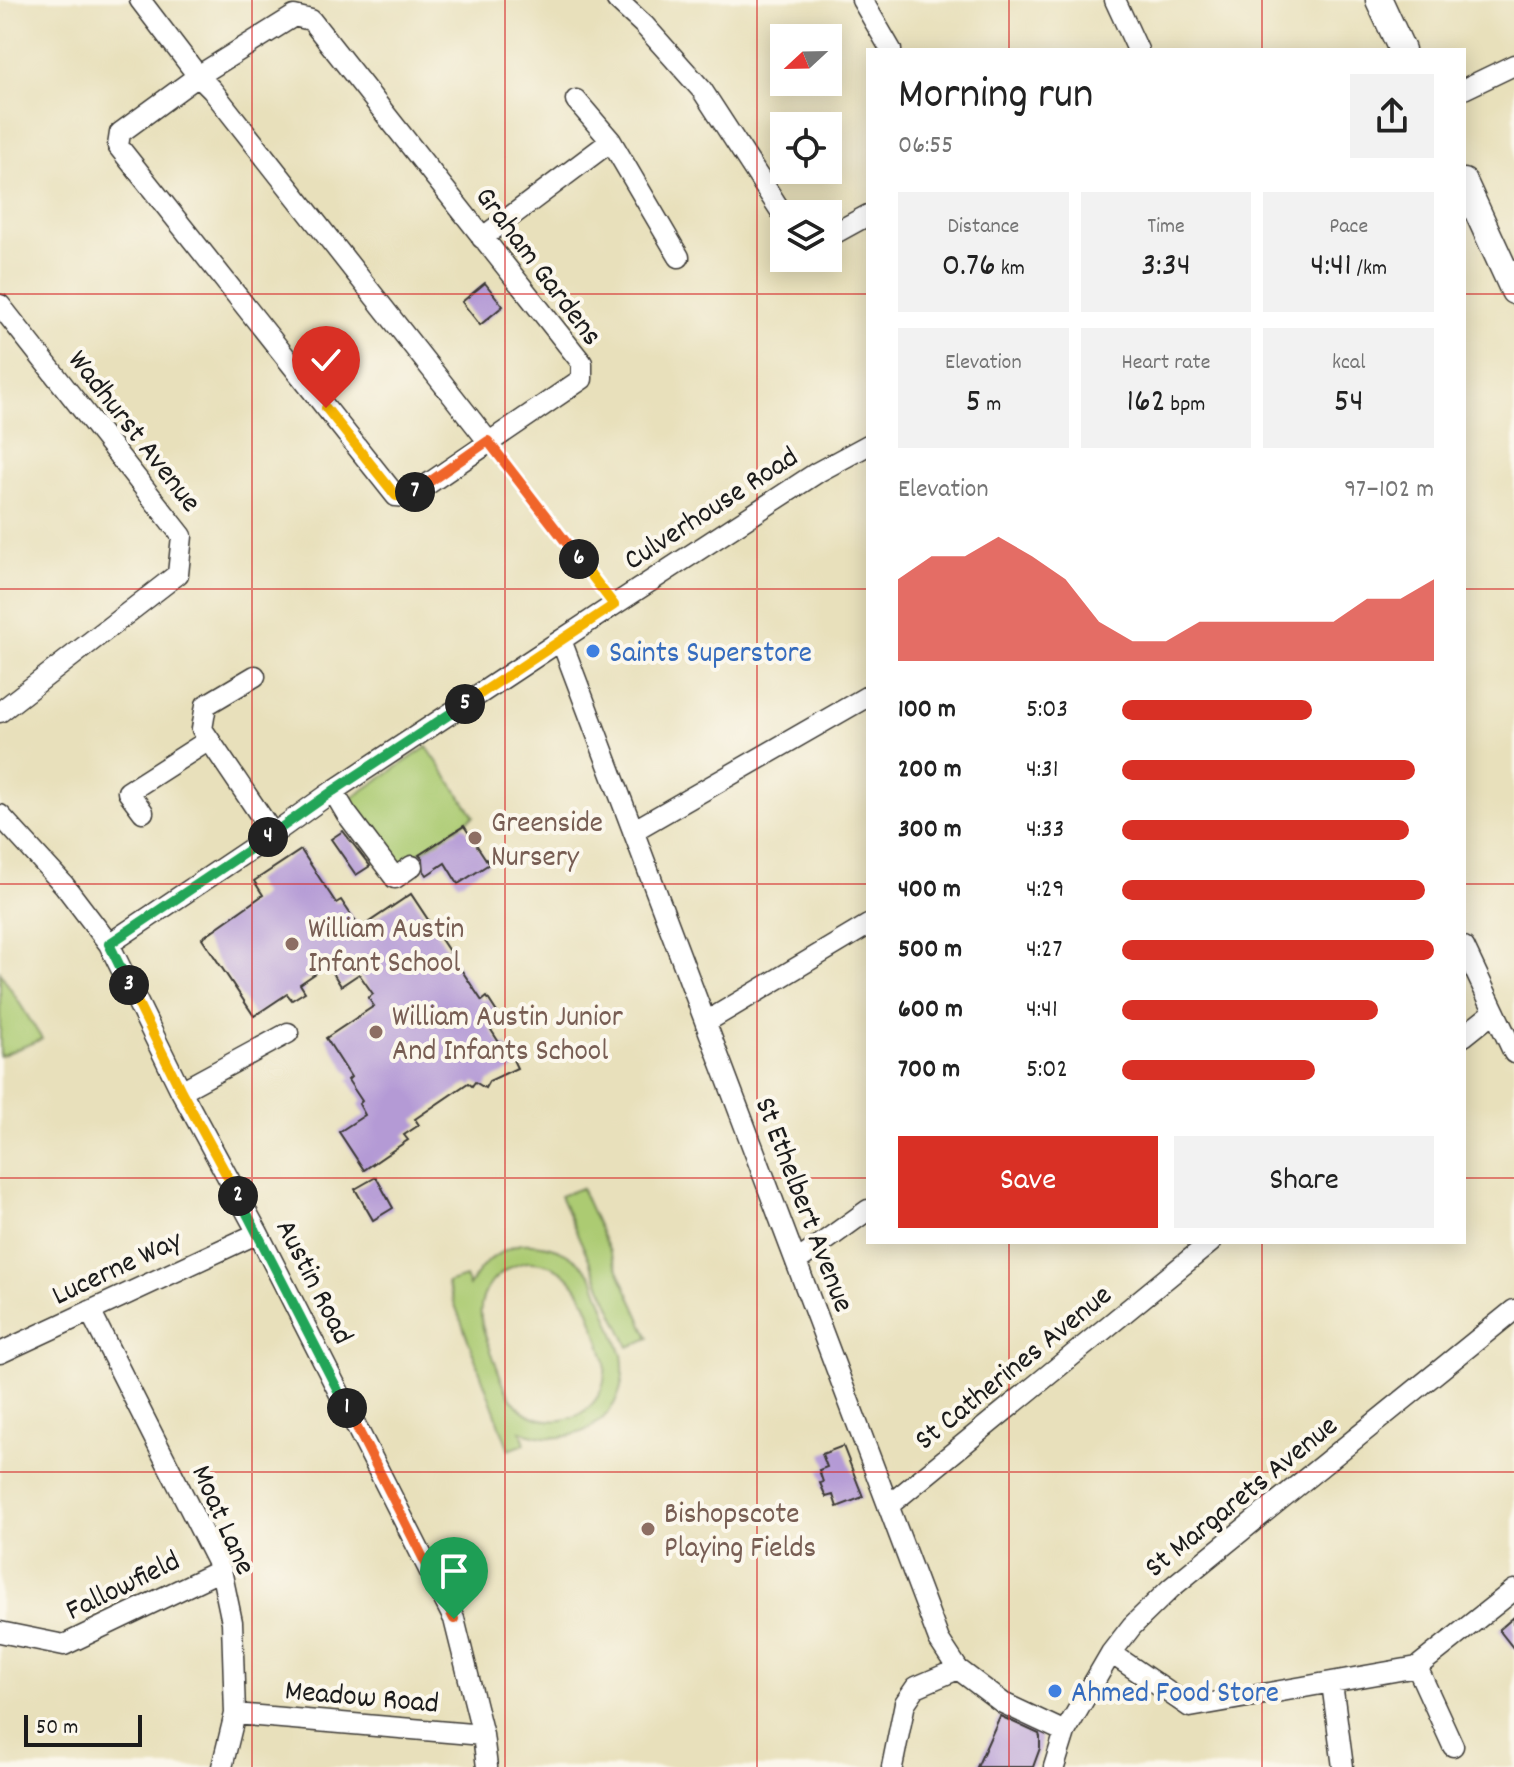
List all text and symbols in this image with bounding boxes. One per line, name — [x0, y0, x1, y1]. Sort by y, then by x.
north arrow — [770, 24, 842, 96]
map controls — [770, 24, 842, 272]
text: Morning run — [898, 66, 1093, 129]
button: share — [1350, 74, 1434, 158]
button: locate — [770, 112, 842, 184]
text: 06:55 — [898, 128, 953, 165]
street label: Graham Gardens — [462, 179, 611, 356]
button: layers — [770, 200, 842, 272]
text: Distance — [947, 212, 1019, 243]
text: Time — [1147, 212, 1185, 243]
text: Pace — [1329, 212, 1368, 243]
text: 0.76 — [942, 243, 996, 292]
text: 3:34 — [1141, 243, 1191, 292]
text: 4:41 — [1310, 243, 1352, 292]
text: km — [996, 254, 1025, 285]
text: /km — [1352, 254, 1387, 285]
pin — [292, 326, 360, 408]
icon: check — [304, 338, 348, 382]
street label: Wadhurst Avenue — [55, 342, 210, 523]
text: Elevation — [945, 348, 1022, 379]
text: Heart rate — [1122, 348, 1210, 379]
text: kcal — [1332, 348, 1365, 379]
text: 5 — [965, 379, 981, 428]
text: 162 — [1127, 379, 1166, 428]
text: 54 — [1334, 379, 1364, 428]
text: m — [981, 390, 1001, 421]
text: bpm — [1166, 390, 1205, 421]
street label: Culverhouse Road — [617, 438, 808, 583]
pin: 7 — [395, 472, 435, 512]
text: Elevation — [898, 472, 988, 509]
text: 97–102 m — [1344, 472, 1434, 509]
text: 7 — [411, 476, 419, 507]
pin: 6 — [559, 539, 599, 579]
text: 6 — [574, 543, 584, 574]
place label: Saints Superstore — [609, 634, 812, 677]
marker: Saints Superstore — [584, 642, 602, 660]
pin: 5 — [445, 684, 485, 724]
text: 5 — [460, 688, 470, 719]
text: 100 m — [898, 692, 956, 729]
text: 5:03 — [1026, 692, 1068, 729]
text: 200 m — [898, 752, 962, 789]
text: 4:31 — [1026, 752, 1058, 789]
place label: Greenside Nursery — [491, 804, 603, 881]
text: 300 m — [898, 812, 962, 849]
text: 4:33 — [1026, 812, 1064, 849]
pin: 4 — [248, 817, 288, 857]
text: 4 — [263, 821, 273, 852]
marker: Greenside Nursery — [466, 829, 484, 847]
text: 400 m — [898, 872, 961, 909]
text: 4:29 — [1026, 872, 1064, 909]
place label: William Austin Infant School — [308, 910, 464, 987]
text: 500 m — [898, 932, 962, 969]
text: 4:27 — [1026, 932, 1062, 969]
marker: William Austin Infant School — [283, 935, 301, 953]
pin: 3 — [109, 965, 149, 1005]
text: 3 — [124, 969, 134, 1000]
text: 600 m — [898, 992, 963, 1029]
text: 4:41 — [1026, 992, 1058, 1029]
place label: William Austin Junior And Infants School — [392, 998, 623, 1075]
marker: William Austin Junior And Infants School — [367, 1023, 385, 1041]
text: 700 m — [898, 1052, 960, 1089]
text: 5:02 — [1026, 1052, 1068, 1089]
street label: St Ethelbert Avenue — [741, 1092, 863, 1319]
button: Save — [898, 1136, 1158, 1228]
button: Share — [1174, 1136, 1434, 1228]
pin: 2 — [218, 1176, 258, 1216]
text: 2 — [233, 1180, 243, 1211]
street label: Austin Road — [262, 1213, 362, 1353]
street label: Lucerne Way — [46, 1221, 191, 1319]
street label: St Catherines Avenue — [907, 1276, 1123, 1463]
pin: 1 — [327, 1388, 367, 1428]
text: 1 — [345, 1392, 349, 1423]
street label: St Margarets Avenue — [1137, 1407, 1349, 1590]
street label: Moat Lane — [178, 1459, 264, 1583]
place label: Bishopscote Playing Fields — [664, 1495, 816, 1572]
marker: Bishopscote Playing Fields — [639, 1520, 657, 1538]
pin — [420, 1537, 488, 1619]
street label: Fallowfield — [59, 1542, 189, 1634]
icon: arrive — [432, 1549, 476, 1593]
street label: Meadow Road — [283, 1671, 440, 1728]
place label: Ahmed Food Store — [1071, 1674, 1279, 1717]
marker: Ahmed Food Store — [1046, 1682, 1064, 1700]
scale bar — [24, 1711, 142, 1747]
text: 50 m — [36, 1713, 78, 1744]

